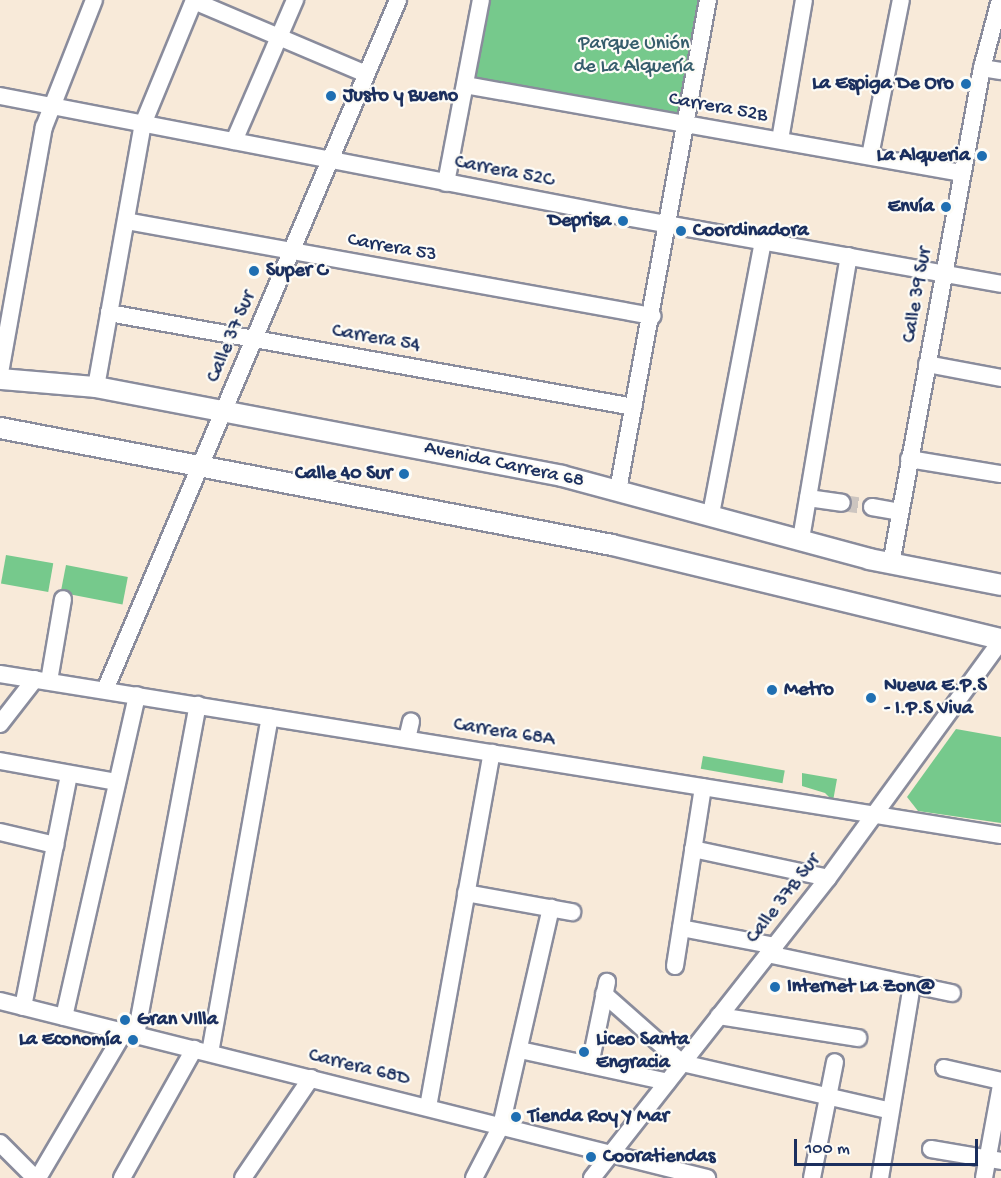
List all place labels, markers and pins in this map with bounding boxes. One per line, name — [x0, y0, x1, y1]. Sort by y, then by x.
place label: La Espiga De Oro — [812, 72, 954, 96]
marker: La Espiga De Oro — [959, 77, 973, 91]
place label: Justo y Bueno — [343, 84, 458, 108]
marker: Justo y Bueno — [324, 89, 338, 103]
place label: La Alqueria — [876, 144, 970, 168]
marker: La Alqueria — [975, 149, 989, 163]
place label: Envía — [888, 195, 934, 219]
marker: Envía — [939, 200, 953, 214]
place label: Deprisa — [548, 209, 611, 233]
marker: Deprisa — [616, 214, 630, 228]
place label: Coordinadora — [693, 219, 809, 243]
marker: Coordinadora — [674, 224, 688, 238]
place label: Super C — [266, 259, 327, 283]
marker: Super C — [247, 264, 261, 278]
place label: Calle 40 Sur — [295, 462, 392, 486]
marker: Calle 40 Sur — [397, 467, 411, 481]
place label: Nueva E.P.S - I.P.S Viva — [884, 674, 987, 721]
place label: Metro — [784, 678, 834, 702]
marker: Metro — [765, 683, 779, 697]
marker: Nueva E.P.S - I.P.S Viva — [862, 689, 880, 707]
place label: Internet La Zon@ — [787, 975, 935, 999]
marker: Internet La Zon@ — [768, 980, 782, 994]
place label: Gran VIlla — [137, 1008, 218, 1032]
marker: Gran VIlla — [118, 1013, 132, 1027]
place label: La Economía — [19, 1028, 121, 1052]
place label: Liceo Santa Engracia — [596, 1028, 689, 1075]
marker: La Economía — [126, 1033, 140, 1047]
marker: Liceo Santa Engracia — [577, 1045, 591, 1059]
place label: Tienda Roy Y Mar — [528, 1105, 669, 1129]
marker: Tienda Roy Y Mar — [509, 1110, 523, 1124]
place label: Cooratiendas — [603, 1145, 715, 1169]
marker: Cooratiendas — [584, 1150, 598, 1164]

